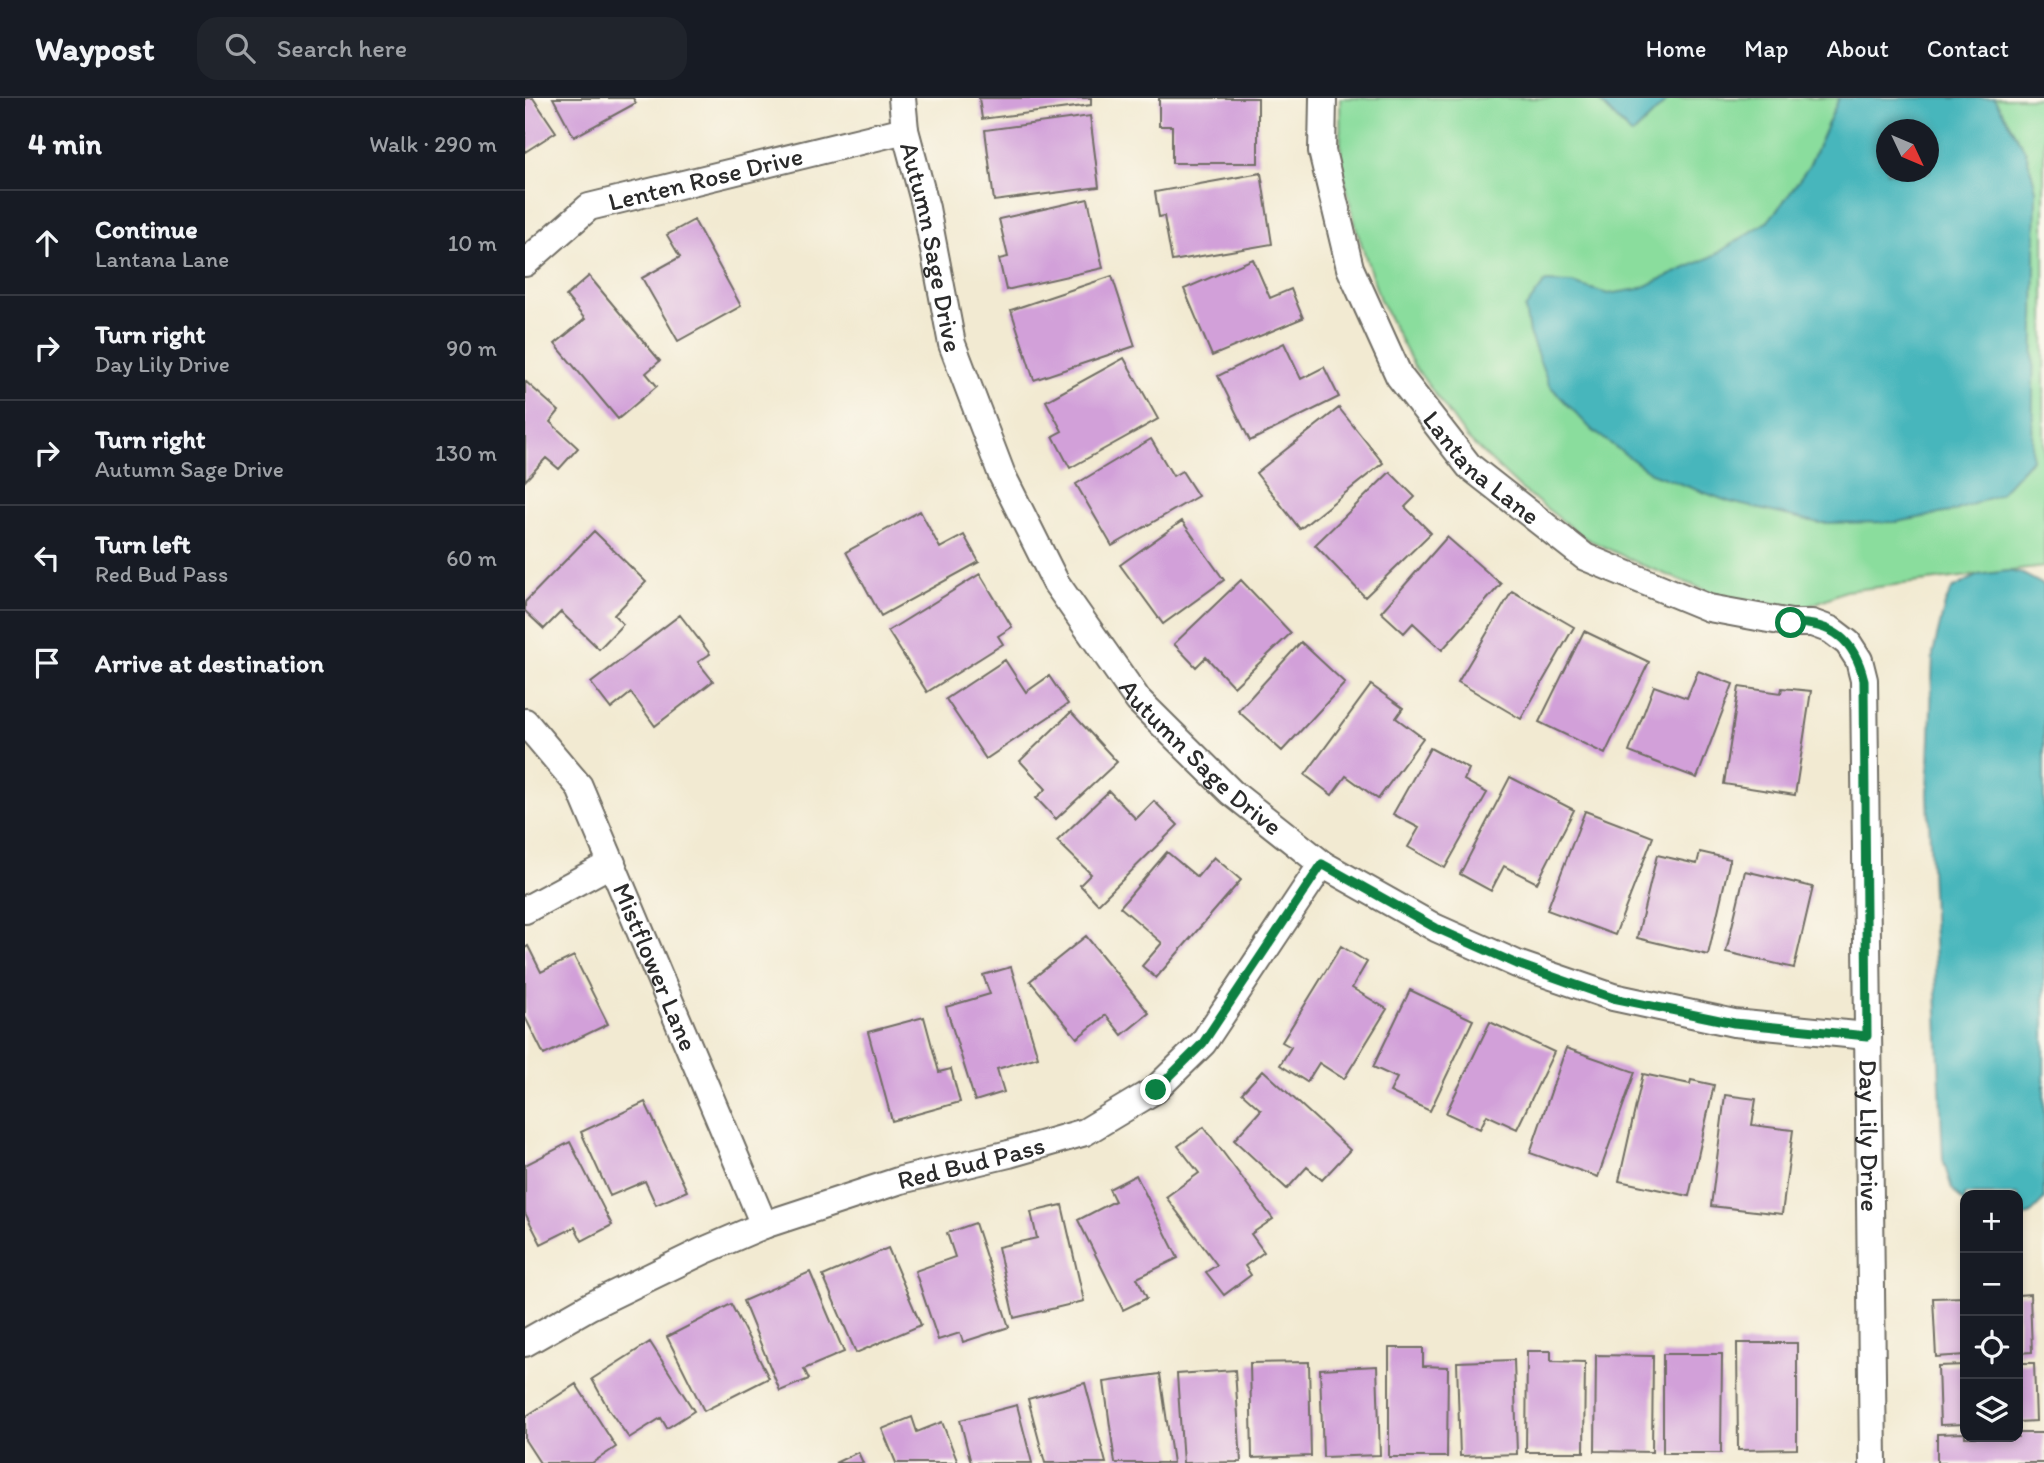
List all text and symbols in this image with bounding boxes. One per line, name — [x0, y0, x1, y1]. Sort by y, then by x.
search box — [197, 17, 687, 80]
text: Waypost — [35, 29, 155, 68]
icon: search — [221, 29, 259, 67]
text: Search here — [277, 32, 407, 64]
text: Home — [1646, 34, 1706, 63]
text: Map — [1744, 34, 1788, 63]
text: About — [1826, 34, 1889, 63]
text: Contact — [1927, 34, 2009, 63]
north arrow — [1876, 119, 1939, 182]
text: 4 min — [28, 125, 102, 162]
text: Walk · 290 m — [369, 130, 497, 158]
street label: Autumn Sage Drive — [893, 138, 970, 357]
street label: Lenten Rose Drive — [605, 139, 806, 218]
text: Continue — [95, 213, 198, 245]
icon: ahead — [28, 224, 66, 262]
text: 10 m — [448, 229, 497, 257]
text: Lantana Lane — [95, 245, 229, 273]
text: Turn right — [95, 318, 206, 350]
icon: right — [28, 329, 66, 367]
text: 90 m — [446, 334, 497, 362]
text: Day Lily Drive — [95, 350, 230, 378]
street label: Lantana Lane — [1416, 404, 1547, 532]
text: Turn right — [95, 423, 206, 455]
icon: right — [28, 434, 66, 472]
text: 130 m — [435, 439, 497, 467]
text: Autumn Sage Drive — [95, 455, 284, 483]
text: Turn left — [95, 528, 191, 560]
icon: left — [28, 539, 66, 577]
text: 60 m — [446, 544, 497, 572]
text: Red Bud Pass — [95, 560, 228, 588]
route start — [1775, 607, 1806, 638]
icon: arrive — [28, 644, 66, 682]
text: Arrive at destination — [95, 647, 324, 679]
street label: Autumn Sage Drive — [1112, 673, 1289, 842]
street label: Mistflower Lane — [606, 878, 705, 1056]
street label: Day Lily Drive — [1852, 1059, 1886, 1212]
route end — [1140, 1074, 1171, 1105]
street label: Red Bud Pass — [894, 1129, 1048, 1196]
map controls — [1960, 1190, 2023, 1442]
button: + — [1960, 1190, 2023, 1253]
button: − — [1960, 1253, 2023, 1316]
button: locate — [1960, 1316, 2023, 1379]
button: layers — [1960, 1379, 2023, 1442]

